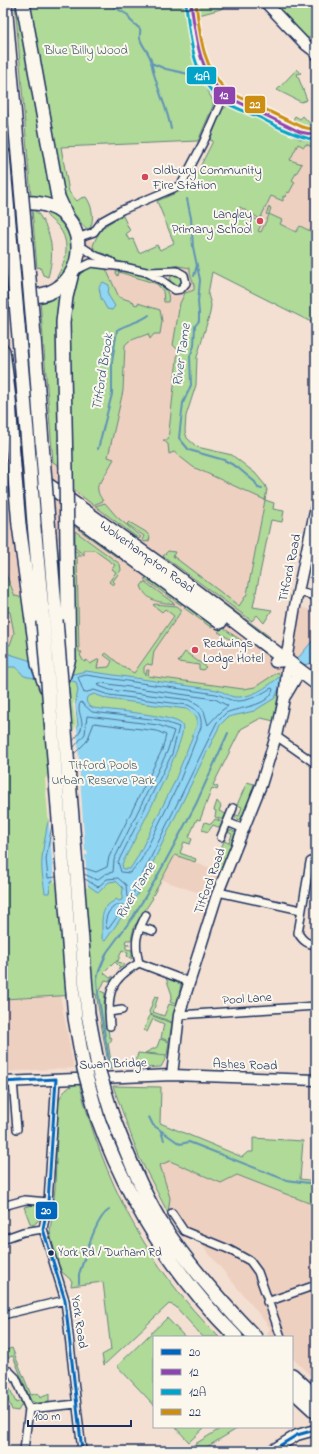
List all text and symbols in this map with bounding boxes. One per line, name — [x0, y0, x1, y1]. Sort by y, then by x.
park label: Blue Billy Wood — [43, 41, 128, 61]
line badge: 12A — [186, 66, 217, 85]
text: 12A — [194, 69, 210, 85]
line badge: 12 — [213, 86, 236, 105]
text: 12 — [220, 88, 229, 104]
line badge: 22 — [244, 95, 266, 114]
text: 22 — [249, 97, 261, 113]
place label: Oldbury Community Fire Station — [152, 161, 262, 195]
marker: Oldbury Community Fire Station — [140, 172, 150, 182]
place label: Langley Primary School — [172, 205, 252, 240]
marker: Langley Primary School — [255, 216, 265, 226]
water label: River Tame — [167, 322, 197, 388]
water label: Titford Brook — [87, 331, 120, 412]
street label: Wolverhampton Road — [96, 516, 199, 598]
street label: Titford Road — [274, 532, 307, 604]
place label: Redwings Lodge Hotel — [203, 634, 264, 669]
marker: Redwings Lodge Hotel — [190, 645, 200, 655]
park label: Titford Pools Urban Reserve Park — [51, 756, 155, 790]
street label: Titford Road — [189, 845, 231, 917]
water label: River Tame — [111, 858, 162, 923]
street label: Pool Lane — [222, 988, 272, 1010]
street label: Swan Bridge — [79, 1053, 147, 1076]
street label: Ashes Road — [212, 1054, 278, 1076]
line badge: 20 — [35, 1201, 58, 1220]
text: 20 — [40, 1203, 51, 1219]
place label: York Rd / Durham Rd — [58, 1244, 162, 1262]
marker: York Rd / Durham Rd — [46, 1248, 56, 1258]
street label: York Road — [66, 1294, 92, 1351]
legend — [153, 1336, 293, 1428]
text: 20 — [189, 1344, 200, 1362]
text: 12 — [189, 1364, 199, 1382]
text: 12A — [189, 1384, 206, 1402]
scale bar — [28, 1402, 131, 1428]
text: 22 — [189, 1404, 201, 1422]
text: 100 m — [34, 1408, 61, 1426]

